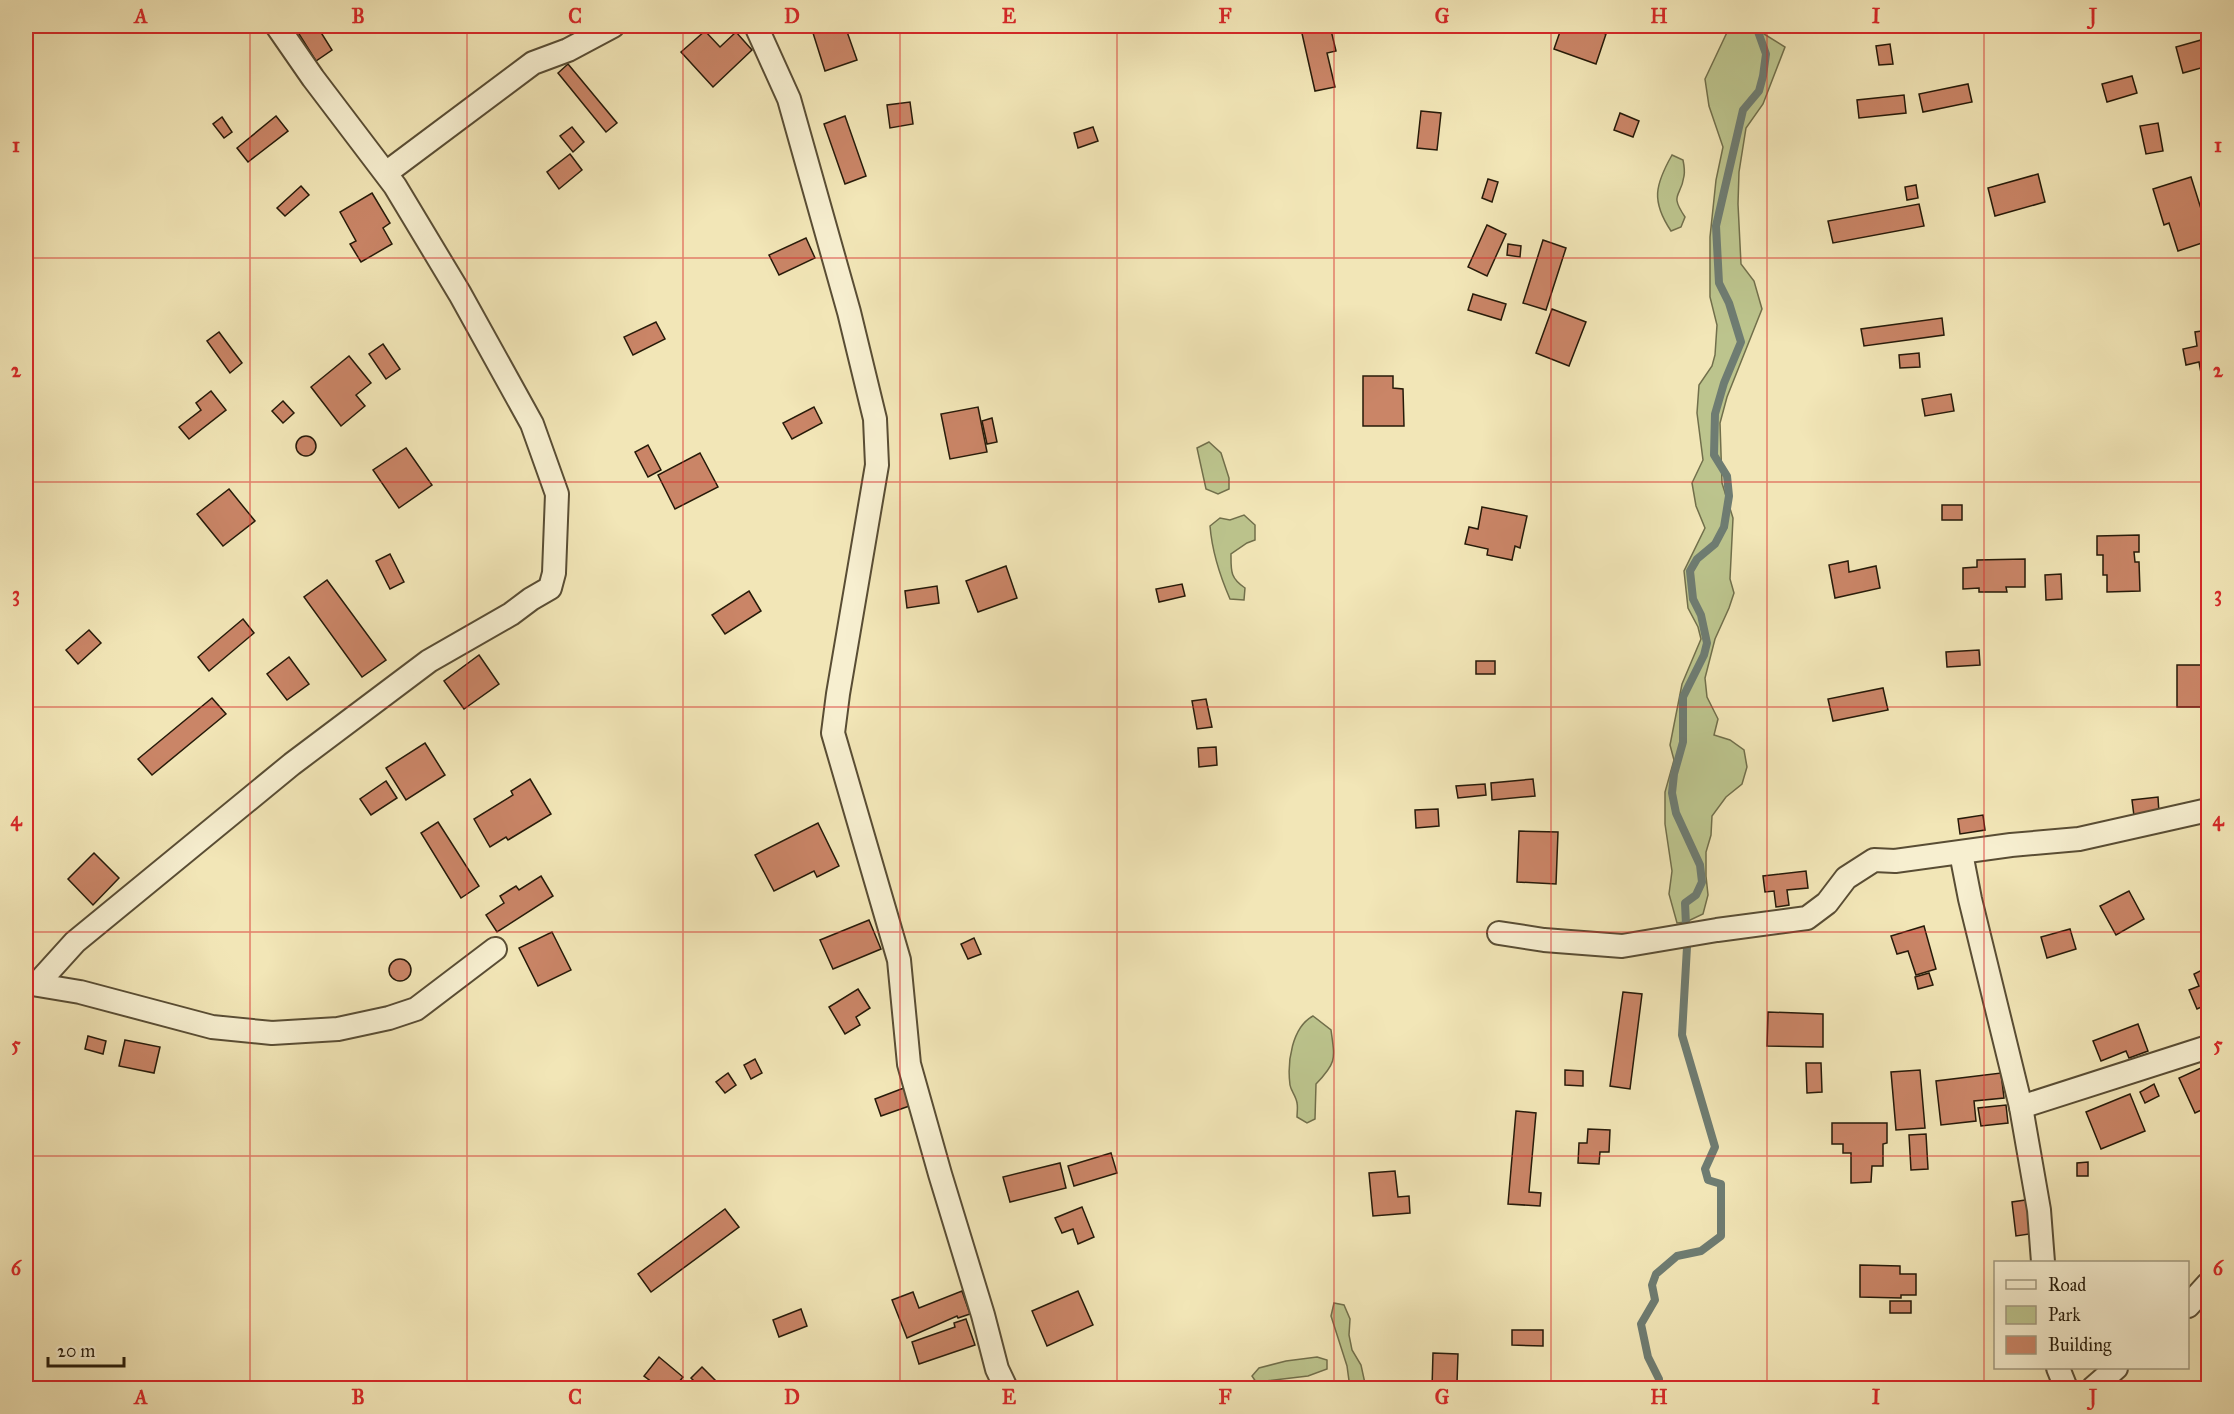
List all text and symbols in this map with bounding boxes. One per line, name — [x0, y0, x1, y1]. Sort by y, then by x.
text: A — [132, 4, 148, 28]
text: B — [351, 4, 365, 28]
text: C — [568, 4, 582, 28]
text: D — [784, 4, 800, 28]
text: E — [1002, 4, 1017, 28]
text: F — [1218, 4, 1232, 28]
text: G — [1435, 4, 1450, 28]
text: H — [1650, 4, 1668, 28]
text: I — [1872, 4, 1881, 28]
text: J — [2086, 4, 2098, 30]
text: 1 — [12, 133, 20, 157]
text: 1 — [2214, 133, 2222, 157]
text: 2 — [11, 358, 22, 382]
text: 2 — [2213, 358, 2224, 382]
text: 3 — [12, 582, 20, 607]
text: 3 — [2214, 582, 2222, 607]
text: 4 — [10, 807, 22, 832]
text: 4 — [2212, 807, 2224, 832]
text: 5 — [11, 1032, 21, 1056]
text: 5 — [2213, 1032, 2223, 1056]
text: 6 — [11, 1256, 23, 1280]
text: 6 — [2213, 1256, 2225, 1280]
legend — [1994, 1261, 2189, 1369]
text: Road — [2048, 1274, 2086, 1296]
text: Park — [2048, 1304, 2081, 1326]
scale bar — [48, 1330, 124, 1368]
text: Building — [2048, 1334, 2112, 1357]
text: 20 m — [57, 1340, 95, 1362]
text: A — [132, 1385, 148, 1409]
text: B — [351, 1385, 365, 1409]
text: C — [568, 1385, 582, 1409]
text: D — [784, 1385, 800, 1409]
text: E — [1002, 1385, 1017, 1409]
text: F — [1218, 1385, 1232, 1409]
text: G — [1435, 1385, 1450, 1409]
text: H — [1650, 1385, 1668, 1409]
text: I — [1872, 1385, 1881, 1409]
text: J — [2086, 1385, 2098, 1411]

